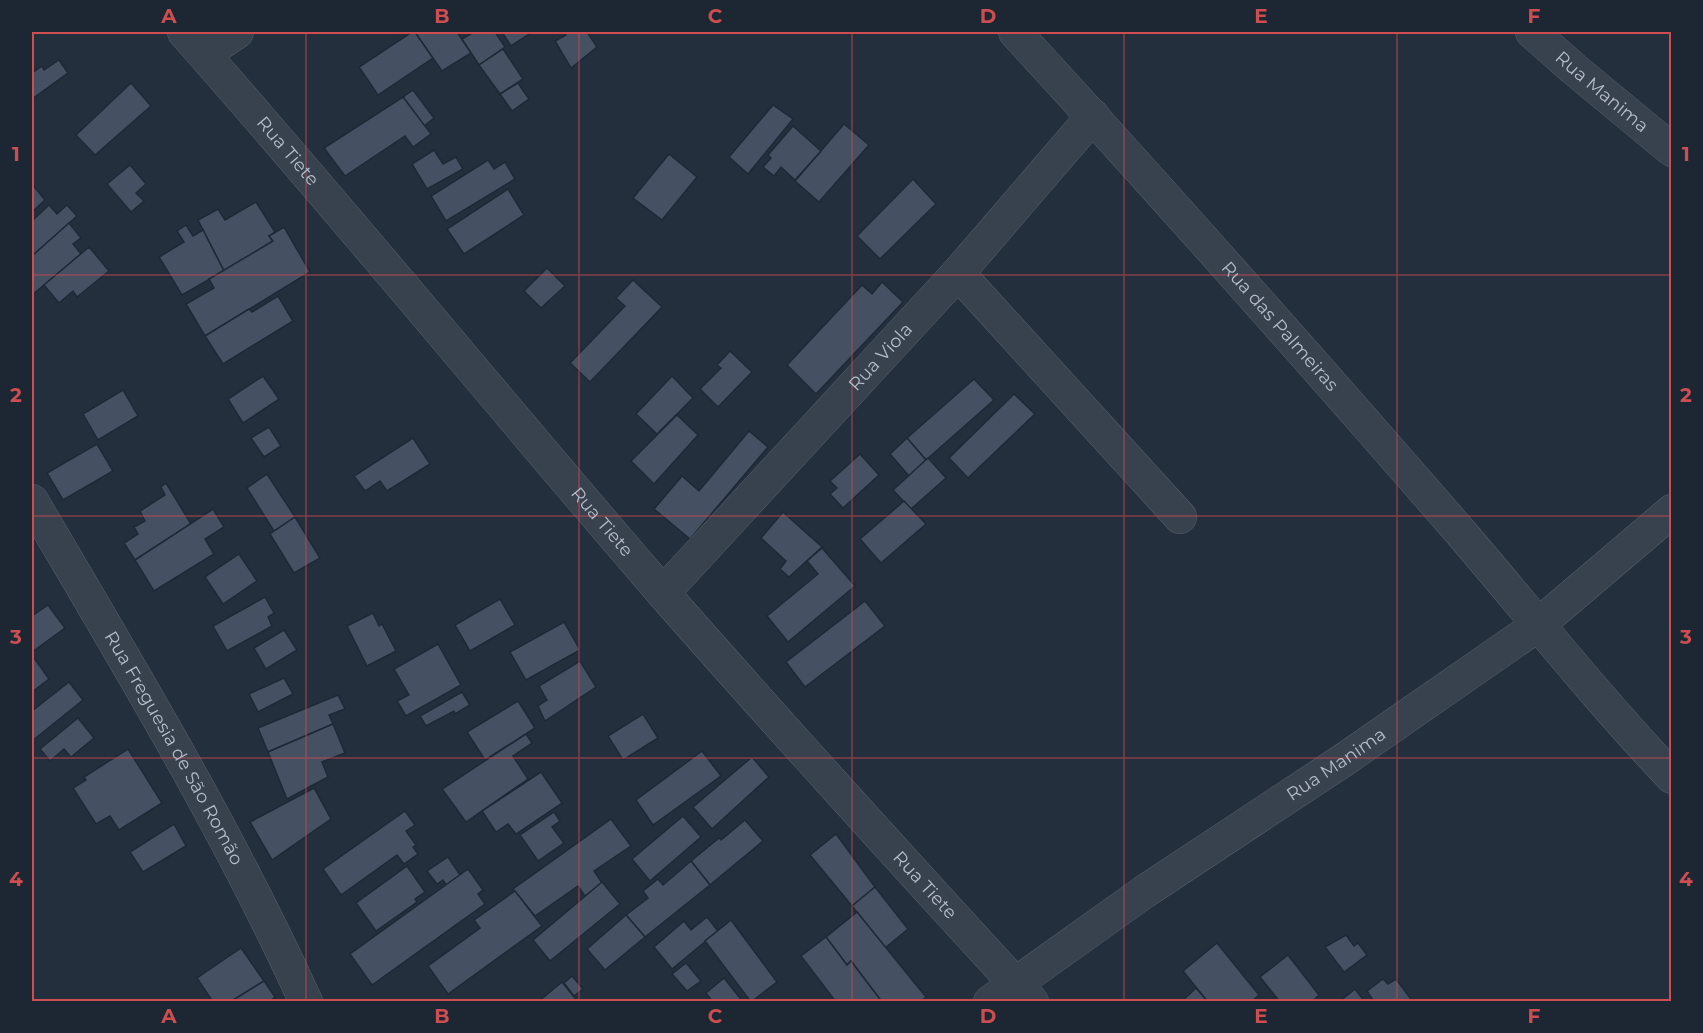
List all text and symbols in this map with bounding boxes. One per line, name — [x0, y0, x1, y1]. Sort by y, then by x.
text: A — [160, 4, 177, 28]
text: B — [434, 4, 450, 28]
text: C — [708, 4, 723, 28]
text: D — [980, 4, 996, 28]
text: E — [1254, 4, 1268, 28]
text: F — [1528, 4, 1541, 28]
street label: Rua Manima — [1551, 47, 1653, 137]
street label: Rua Tiete — [252, 112, 324, 190]
text: 1 — [12, 142, 20, 166]
text: 1 — [1682, 142, 1690, 166]
street label: Rua das Palmeiras — [1217, 257, 1343, 396]
street label: Rua Viola — [844, 319, 917, 395]
text: 2 — [10, 383, 22, 407]
text: 2 — [1680, 383, 1692, 407]
street label: Rua Tiete — [566, 483, 638, 561]
text: 3 — [9, 625, 22, 649]
text: 3 — [1679, 625, 1692, 649]
street label: Rua Freguesia de São Romão — [100, 627, 248, 869]
street label: Rua Manima — [1282, 723, 1390, 806]
street label: Rua Tiete — [888, 847, 962, 924]
text: 4 — [9, 867, 23, 891]
text: 4 — [1679, 867, 1693, 891]
text: A — [160, 1004, 177, 1028]
text: B — [434, 1004, 450, 1028]
text: C — [708, 1004, 723, 1028]
text: D — [980, 1004, 996, 1028]
text: E — [1254, 1004, 1268, 1028]
text: F — [1528, 1004, 1541, 1028]

